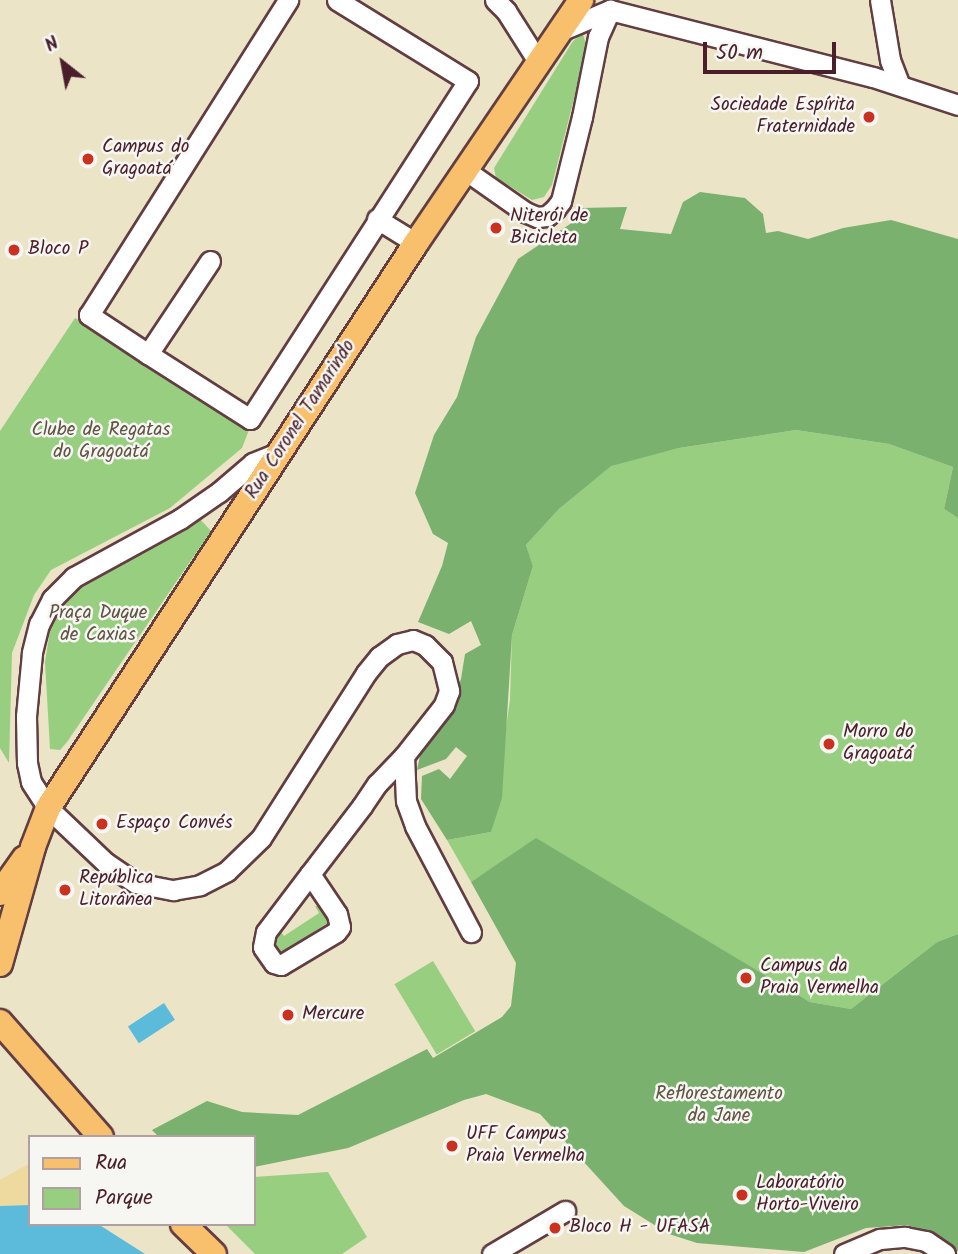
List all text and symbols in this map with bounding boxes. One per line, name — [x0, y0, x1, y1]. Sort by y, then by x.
north arrow — [28, 28, 98, 98]
scale bar — [706, 28, 839, 72]
text: N — [39, 29, 65, 61]
text: 50 m — [716, 37, 763, 70]
place label: Sociedade Espírita Fraternidade — [711, 95, 855, 139]
marker: Sociedade Espírita Fraternidade — [861, 109, 877, 125]
place label: Campus do Gragoatá — [102, 137, 189, 181]
marker: Campus do Gragoatá — [80, 151, 96, 167]
place label: Niterói de Bicicleta — [510, 206, 588, 250]
marker: Niterói de Bicicleta — [488, 220, 504, 236]
place label: Bloco P — [28, 239, 88, 261]
marker: Bloco P — [6, 242, 22, 258]
street label: Rua Coronel Tamarindo — [241, 336, 361, 504]
park label: Clube de Regatas do Gragoatá — [32, 420, 170, 464]
park label: Praça Duque de Caxias — [49, 603, 147, 647]
place label: Morro do Gragoatá — [843, 722, 913, 766]
marker: Morro do Gragoatá — [821, 736, 837, 752]
place label: Espaço Convés — [116, 813, 232, 835]
marker: Espaço Convés — [94, 816, 110, 832]
place label: República Litorânea — [79, 868, 153, 912]
marker: República Litorânea — [57, 882, 73, 898]
place label: Campus da Praia Vermelha — [760, 956, 879, 1000]
marker: Campus da Praia Vermelha — [738, 970, 754, 986]
place label: Mercure — [302, 1004, 364, 1026]
marker: Mercure — [280, 1007, 296, 1023]
park label: Reflorestamento da Jane — [655, 1084, 783, 1128]
place label: UFF Campus Praia Vermelha — [466, 1124, 585, 1168]
legend — [28, 1135, 256, 1226]
marker: UFF Campus Praia Vermelha — [444, 1138, 460, 1154]
text: Rua — [95, 1147, 127, 1180]
place label: Laboratório Horto-Viveiro — [756, 1173, 859, 1217]
text: Parque — [95, 1182, 153, 1215]
marker: Laboratório Horto-Viveiro — [734, 1187, 750, 1203]
place label: Bloco H - UFASA — [569, 1217, 710, 1239]
marker: Bloco H - UFASA — [547, 1220, 563, 1236]

